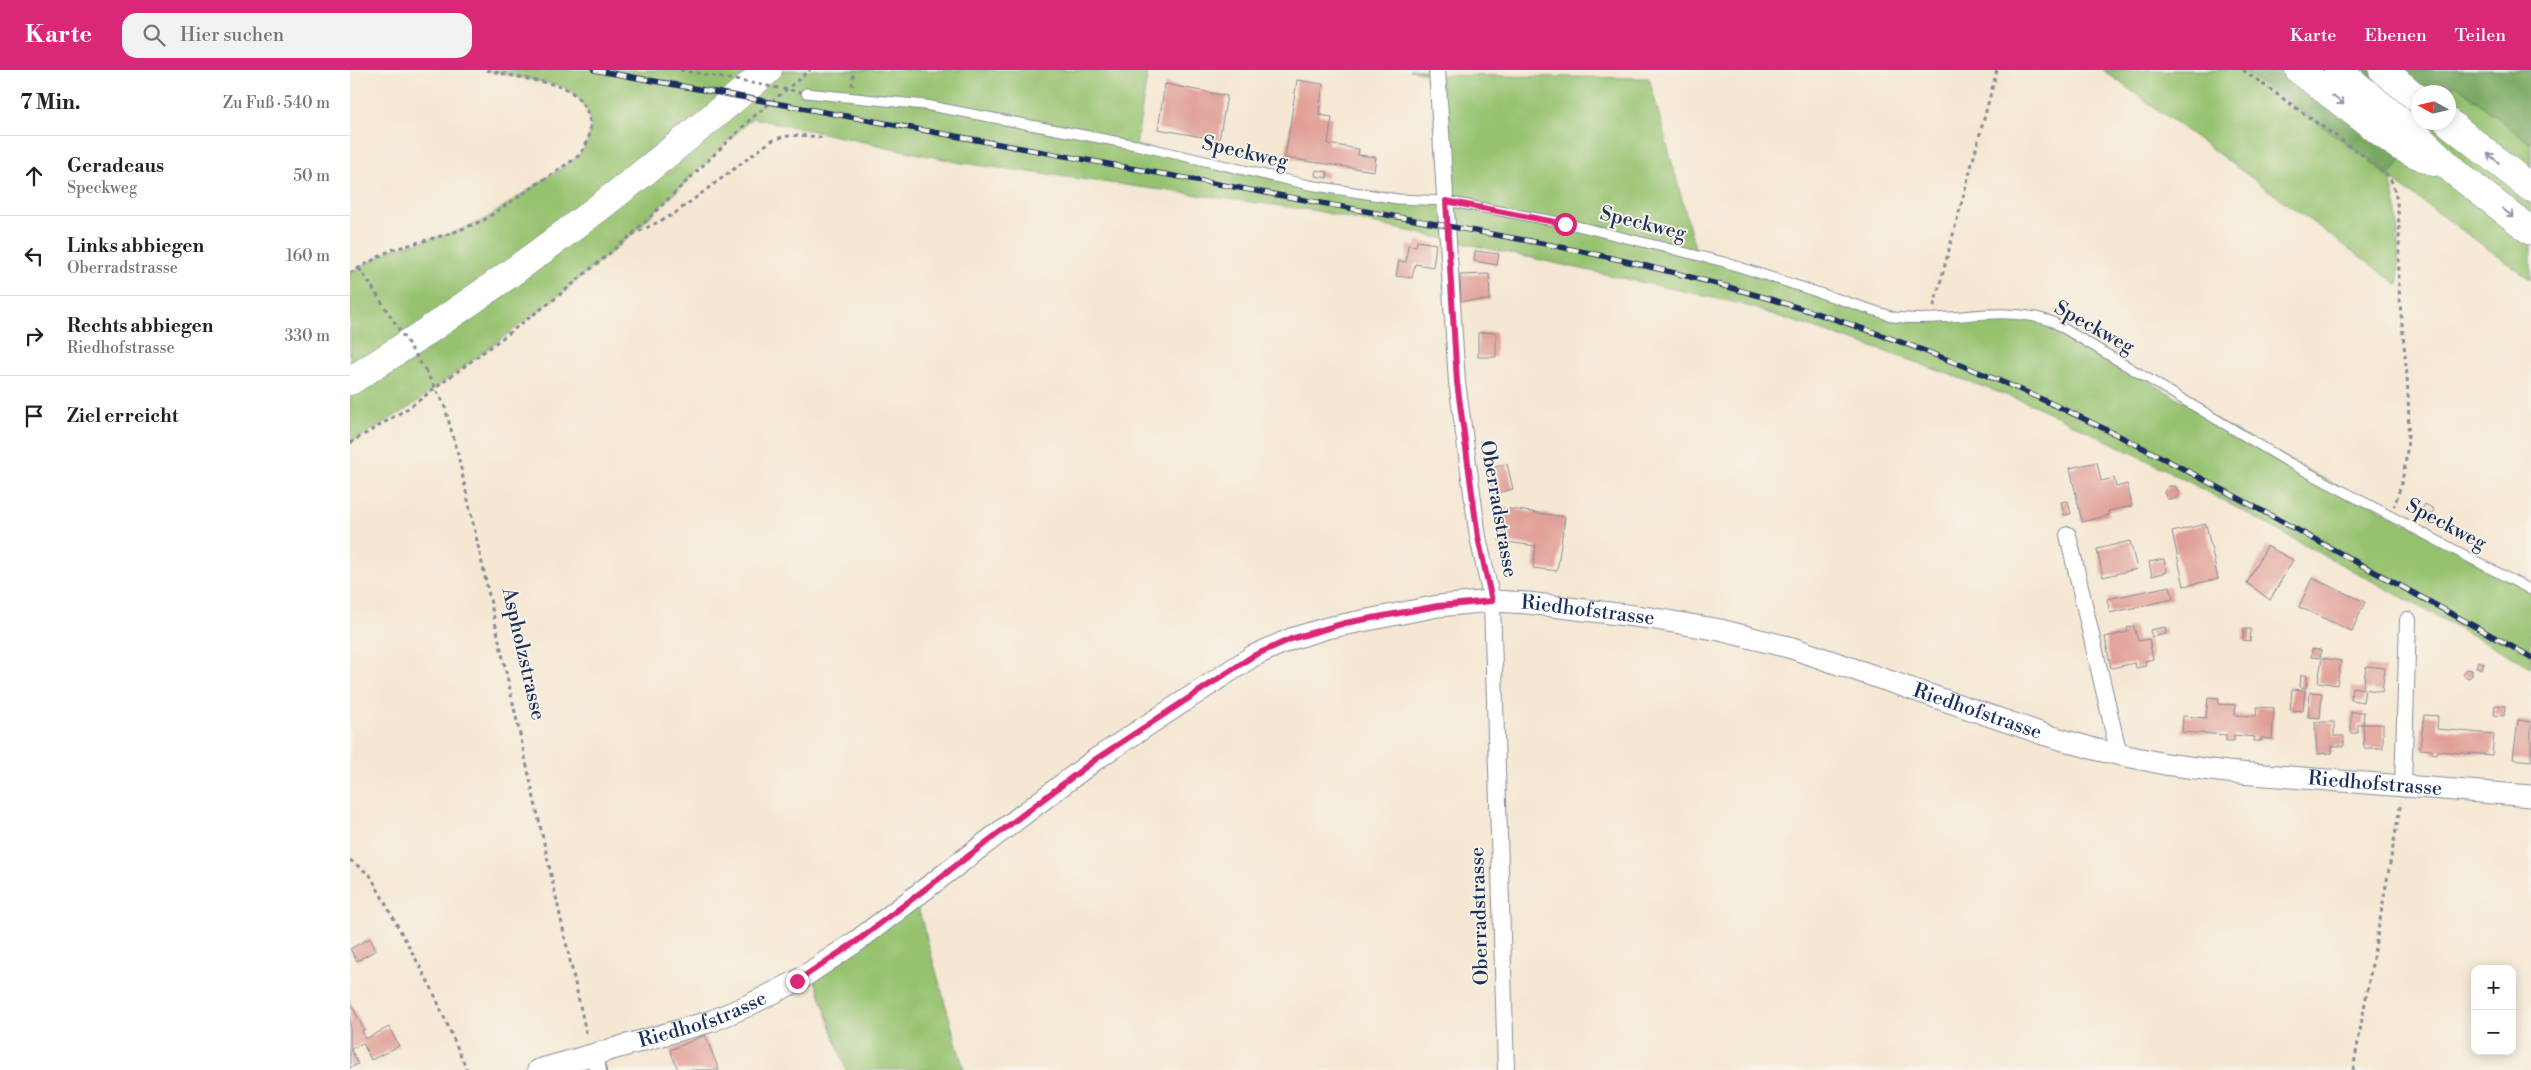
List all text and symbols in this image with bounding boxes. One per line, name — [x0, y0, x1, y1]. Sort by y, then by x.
search box — [122, 13, 472, 58]
text: Karte — [25, 20, 92, 50]
icon: search — [140, 21, 168, 49]
text: Hier suchen — [180, 23, 284, 47]
text: Karte — [2290, 24, 2336, 47]
text: Ebenen — [2364, 24, 2427, 47]
text: Teilen — [2455, 24, 2506, 47]
north arrow — [2411, 85, 2456, 130]
text: 7 Min. — [20, 90, 81, 116]
text: Zu Fuß · 540 m — [223, 93, 330, 113]
one-way arrow — [2331, 94, 2344, 105]
street label: Speckweg — [1199, 131, 1291, 175]
one-way arrow — [2486, 153, 2499, 164]
text: Geradeaus — [67, 154, 164, 178]
icon: ahead — [20, 162, 48, 190]
text: 50 m — [293, 166, 330, 186]
text: Speckweg — [67, 178, 137, 198]
street label: Speckweg — [1597, 201, 1689, 247]
one-way arrow — [2501, 207, 2514, 218]
route start — [1554, 213, 1577, 236]
text: Links abbiegen — [67, 234, 204, 258]
icon: left — [20, 242, 48, 270]
text: 160 m — [286, 246, 330, 266]
text: Oberradstrasse — [67, 258, 178, 278]
street label: Speckweg — [2050, 296, 2139, 361]
text: Rechts abbiegen — [67, 314, 213, 338]
icon: right — [20, 322, 48, 350]
text: 330 m — [284, 326, 330, 346]
text: Riedhofstrasse — [67, 338, 175, 358]
icon: arrive — [20, 402, 48, 430]
text: Ziel erreicht — [67, 404, 178, 428]
street label: Oberradstrasse — [1474, 439, 1522, 579]
street label: Speckweg — [2401, 493, 2491, 557]
street label: Aspholzstrasse — [495, 584, 550, 723]
street label: Riedhofstrasse — [1520, 590, 1656, 631]
street label: Riedhofstrasse — [1910, 678, 2045, 745]
street label: Riedhofstrasse — [2307, 766, 2443, 801]
street label: Oberradstrasse — [1465, 846, 1495, 986]
map controls — [2471, 965, 2516, 1055]
button: + — [2471, 965, 2516, 1010]
route end — [786, 970, 809, 993]
street label: Riedhofstrasse — [635, 986, 771, 1054]
button: − — [2471, 1010, 2516, 1055]

